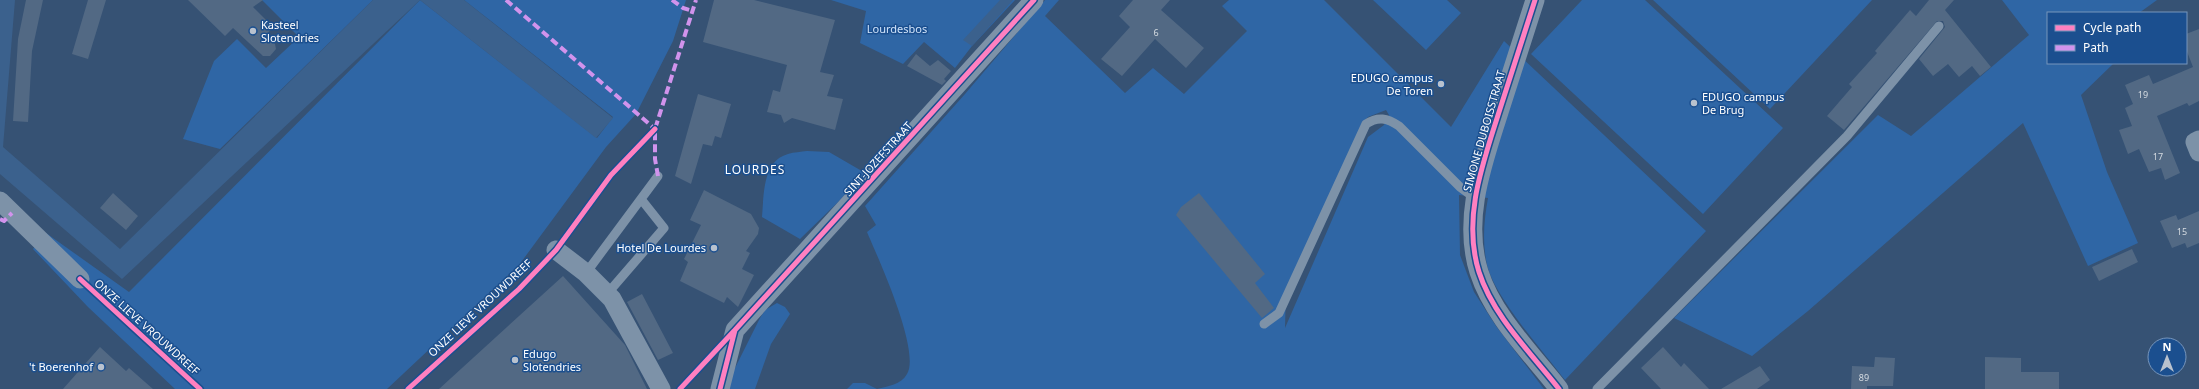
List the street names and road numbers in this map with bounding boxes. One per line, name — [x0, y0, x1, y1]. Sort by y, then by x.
street label: SIMONE DUBOISSTRAAT — [1459, 68, 1508, 193]
street label: SINT-JOZEFSTRAAT — [840, 118, 915, 199]
street label: ONZE LIEVE VROUWDREEF — [425, 255, 535, 360]
street label: ONZE LIEVE VROUWDREEF — [92, 275, 203, 378]

